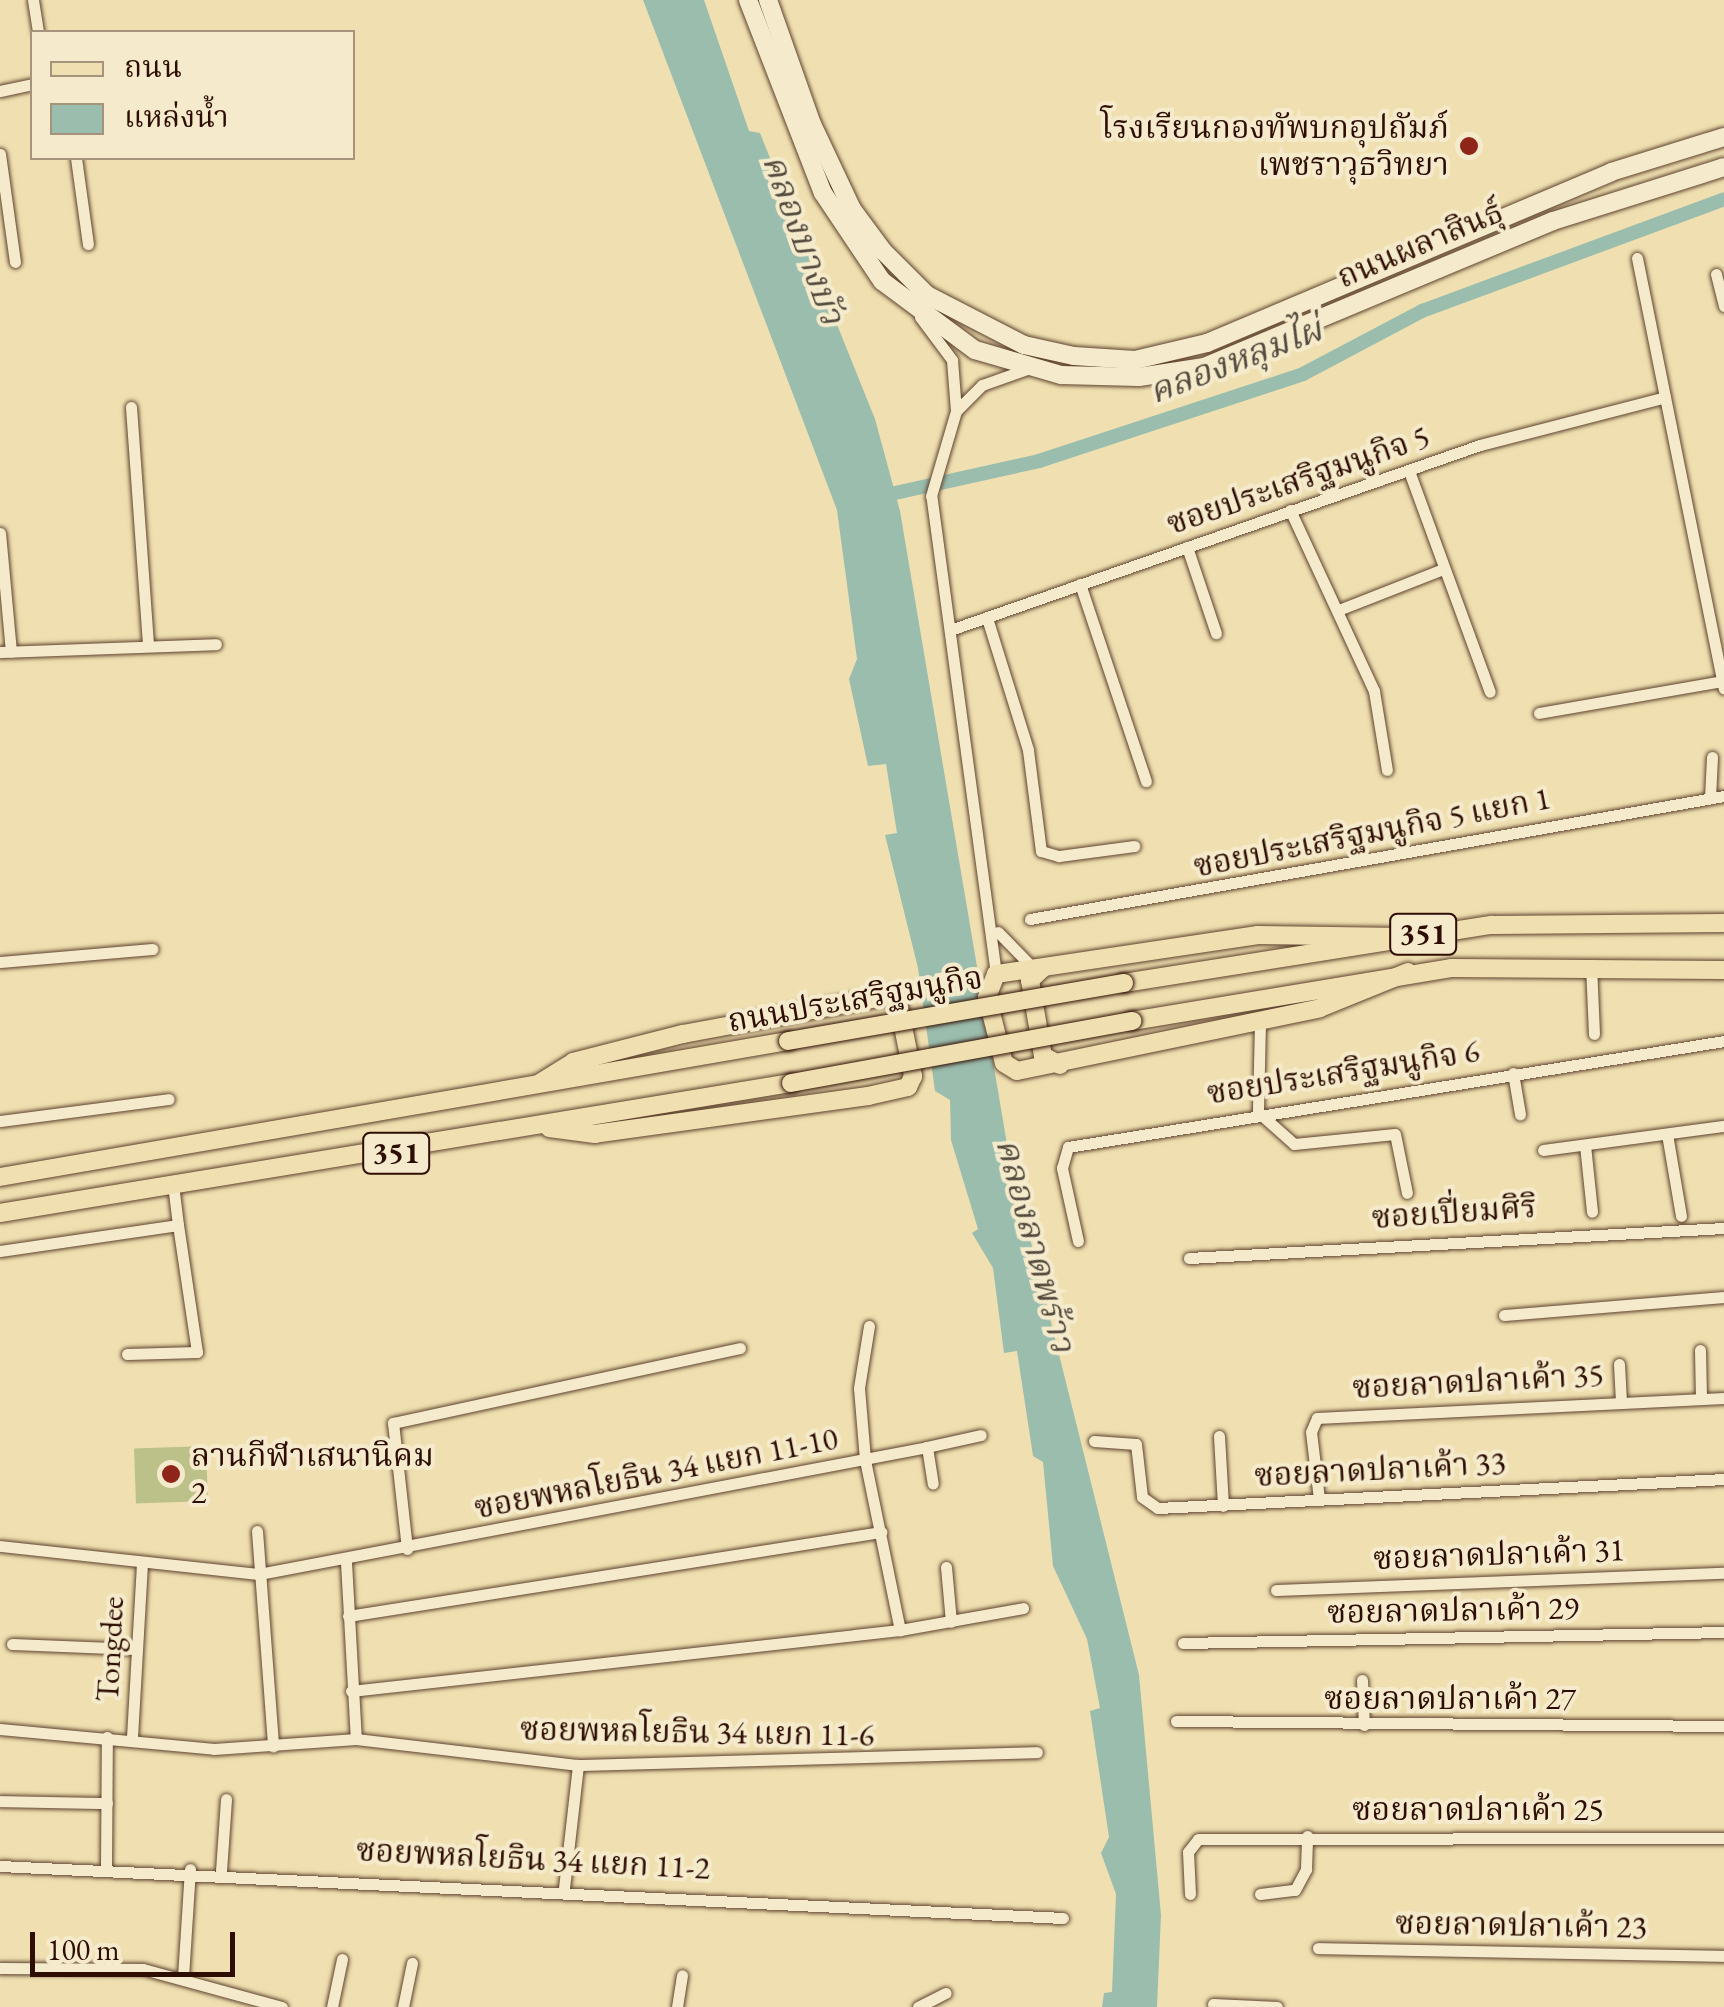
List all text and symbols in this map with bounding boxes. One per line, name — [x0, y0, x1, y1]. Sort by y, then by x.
legend — [30, 30, 355, 160]
text: ถนน — [124, 47, 182, 86]
text: แหล่งน้ำ — [124, 97, 229, 136]
place label: โรงเรียนกองทัพบกอุปถัมภ์ เพชราวุธวิทยา — [1100, 109, 1449, 184]
marker: โรงเรียนกองทัพบกอุปถัมภ์ เพชราวุธวิทยา — [1458, 135, 1480, 157]
water label: คลองบางบัว — [754, 148, 854, 330]
street label: ถนนผลาสินธุ์ — [1331, 192, 1509, 296]
water label: คลองหลุมไผ่ — [1143, 308, 1327, 412]
street label: ซอยประเสริฐมนูกิจ 5 — [1162, 417, 1434, 543]
street label: ซอยประเสริฐมนูกิจ 5 แยก 1 — [1190, 779, 1554, 885]
road number: 351 — [1388, 909, 1458, 959]
street label: ถนนประเสริฐมนูกิจ — [725, 958, 985, 1040]
street label: ซอยประเสริฐมนูกิจ 6 — [1204, 1032, 1482, 1112]
road number: 351 — [361, 1128, 431, 1178]
water label: คลองลาดพร้าว — [987, 1134, 1085, 1356]
street label: ซอยเปี่ยมศิริ — [1370, 1187, 1538, 1237]
street label: ซอยลาดปลาเค้า 35 — [1351, 1355, 1605, 1407]
street label: ซอยพหลโยธิน 34 แยก 11-10 — [471, 1419, 841, 1527]
place label: ลานกีฬาเสนานิคม 2 — [191, 1437, 434, 1512]
street label: ซอยลาดปลาเค้า 33 — [1253, 1443, 1507, 1495]
marker: ลานกีฬาเสนานิคม 2 — [160, 1463, 182, 1485]
street label: ซอยลาดปลาเค้า 31 — [1372, 1530, 1626, 1578]
street label: ซอยลาดปลาเค้า 29 — [1327, 1589, 1579, 1631]
street label: Tongdee — [88, 1595, 132, 1703]
street label: ซอยลาดปลาเค้า 27 — [1324, 1679, 1576, 1717]
street label: ซอยพหลโยธิน 34 แยก 11-6 — [520, 1710, 874, 1754]
street label: ซอยลาดปลาเค้า 25 — [1352, 1790, 1604, 1828]
street label: ซอยพหลโยธิน 34 แยก 11-2 — [355, 1831, 711, 1887]
street label: ซอยลาดปลาเค้า 23 — [1395, 1904, 1647, 1946]
scale bar — [35, 1912, 240, 1974]
text: 100 m — [47, 1930, 120, 1969]

